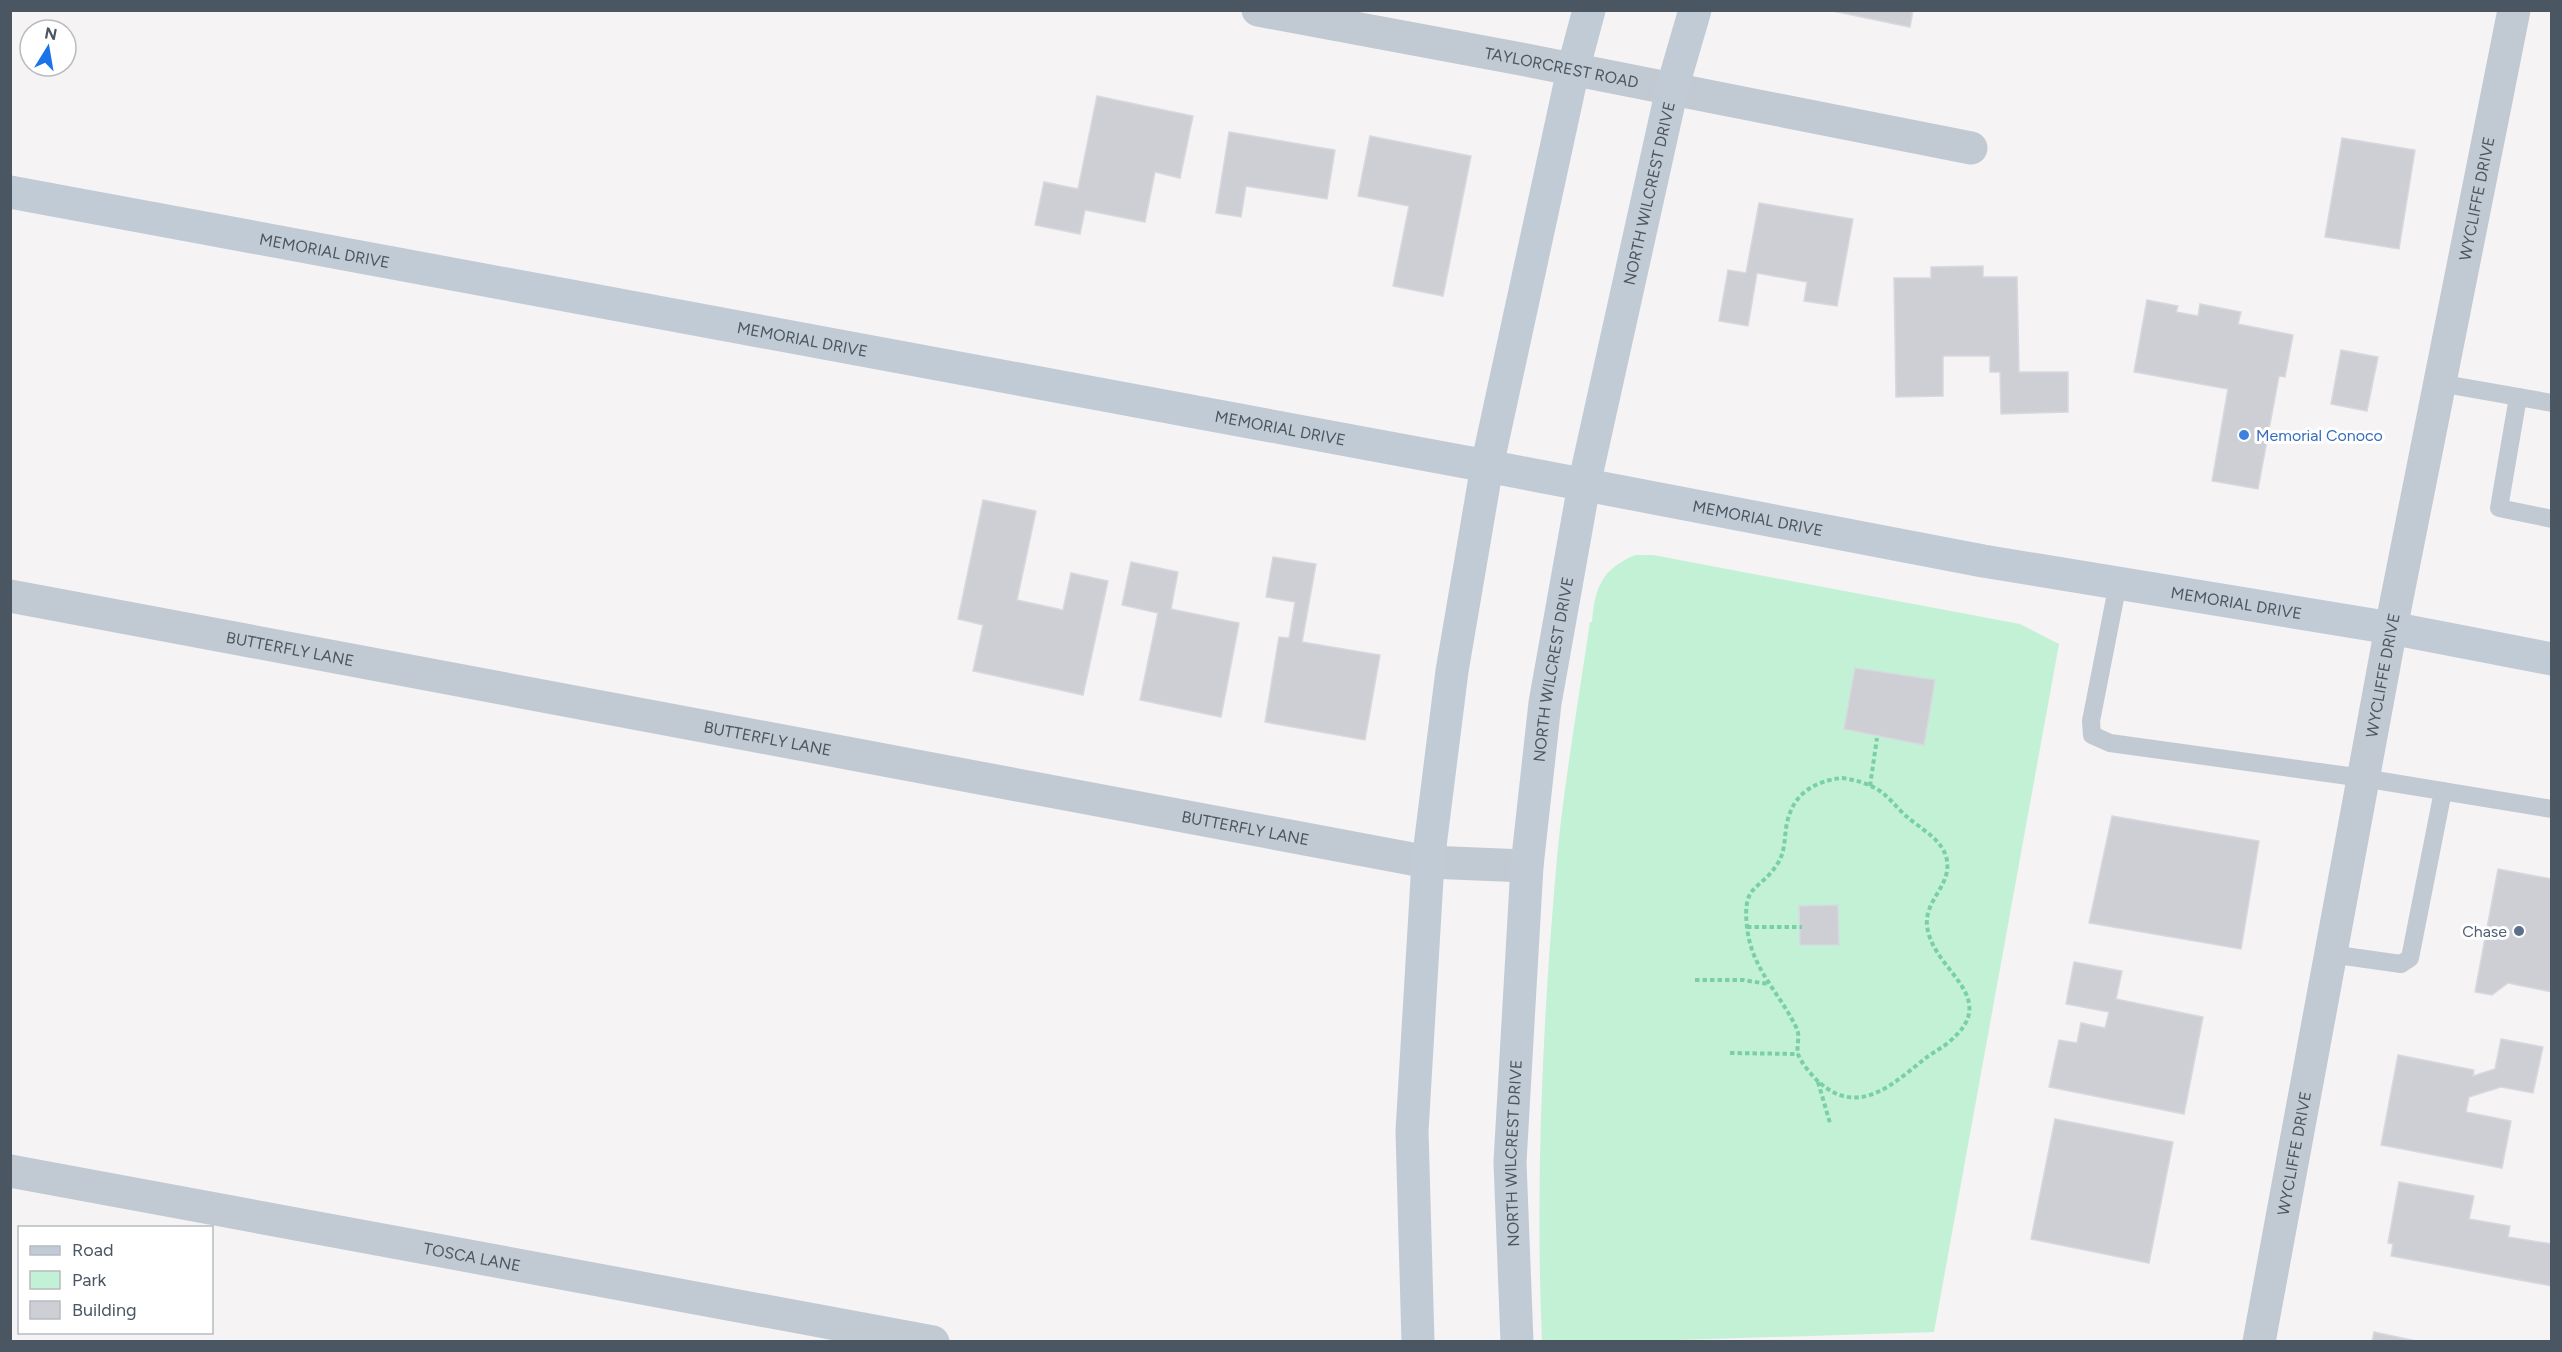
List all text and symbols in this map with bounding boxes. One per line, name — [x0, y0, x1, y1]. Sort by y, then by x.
north arrow — [18, 18, 78, 78]
text: N — [43, 23, 59, 44]
street label: TAYLORCREST ROAD — [1483, 43, 1640, 92]
street label: NORTH WILCREST DRIVE — [1619, 100, 1678, 287]
street label: WYCLIFFE DRIVE — [2455, 135, 2498, 262]
street label: MEMORIAL DRIVE — [258, 229, 391, 272]
street label: MEMORIAL DRIVE — [736, 318, 869, 360]
street label: MEMORIAL DRIVE — [1213, 406, 1347, 449]
place label: Memorial Conoco — [2256, 426, 2383, 445]
marker: Memorial Conoco — [2237, 428, 2251, 442]
street label: MEMORIAL DRIVE — [1691, 496, 1825, 540]
street label: NORTH WILCREST DRIVE — [1529, 575, 1577, 763]
street label: MEMORIAL DRIVE — [2169, 583, 2303, 623]
street label: WYCLIFFE DRIVE — [2361, 611, 2403, 739]
street label: BUTTERFLY LANE — [225, 627, 356, 670]
street label: BUTTERFLY LANE — [702, 717, 833, 759]
street label: BUTTERFLY LANE — [1180, 806, 1311, 849]
place label: Chase — [2462, 922, 2507, 941]
marker: Chase — [2512, 924, 2526, 938]
street label: NORTH WILCREST DRIVE — [1500, 1059, 1525, 1247]
street label: WYCLIFFE DRIVE — [2273, 1089, 2315, 1217]
legend — [18, 1226, 213, 1334]
street label: TOSCA LANE — [422, 1238, 522, 1275]
text: Road — [72, 1239, 113, 1261]
text: Park — [72, 1269, 107, 1291]
text: Building — [72, 1299, 137, 1321]

